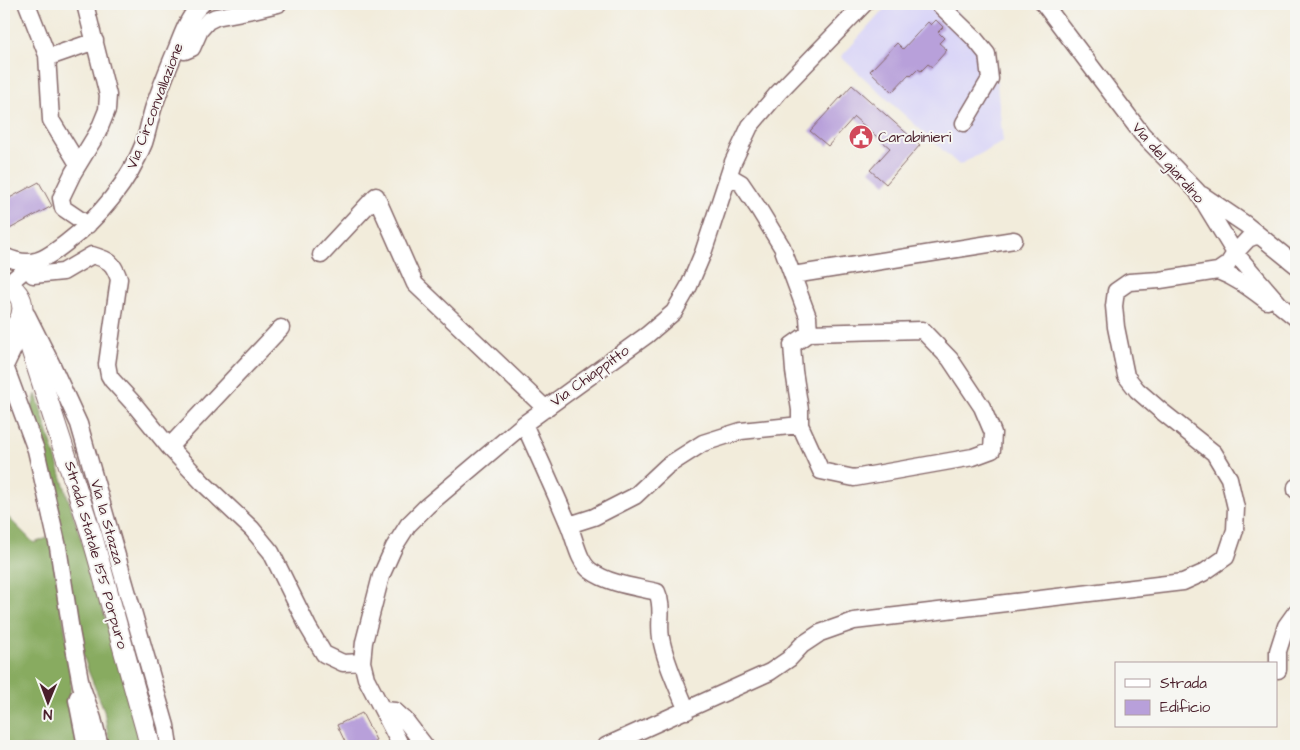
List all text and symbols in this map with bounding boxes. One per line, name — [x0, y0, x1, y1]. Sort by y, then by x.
street label: Via Circonvallazione — [121, 40, 189, 172]
street label: Via del giardino — [1126, 118, 1210, 209]
public building icon: Carabinieri — [848, 124, 874, 150]
place label: Carabinieri — [878, 127, 952, 148]
street label: Via Chiappitto — [546, 340, 634, 412]
street label: Strada Statale 155 Porpuro — [59, 459, 133, 652]
street label: Via la Stazza — [85, 477, 129, 567]
legend — [1115, 662, 1278, 728]
text: Strada — [1160, 673, 1207, 694]
north arrow — [22, 678, 72, 728]
text: Edificio — [1160, 697, 1211, 718]
text: N — [43, 704, 52, 724]

